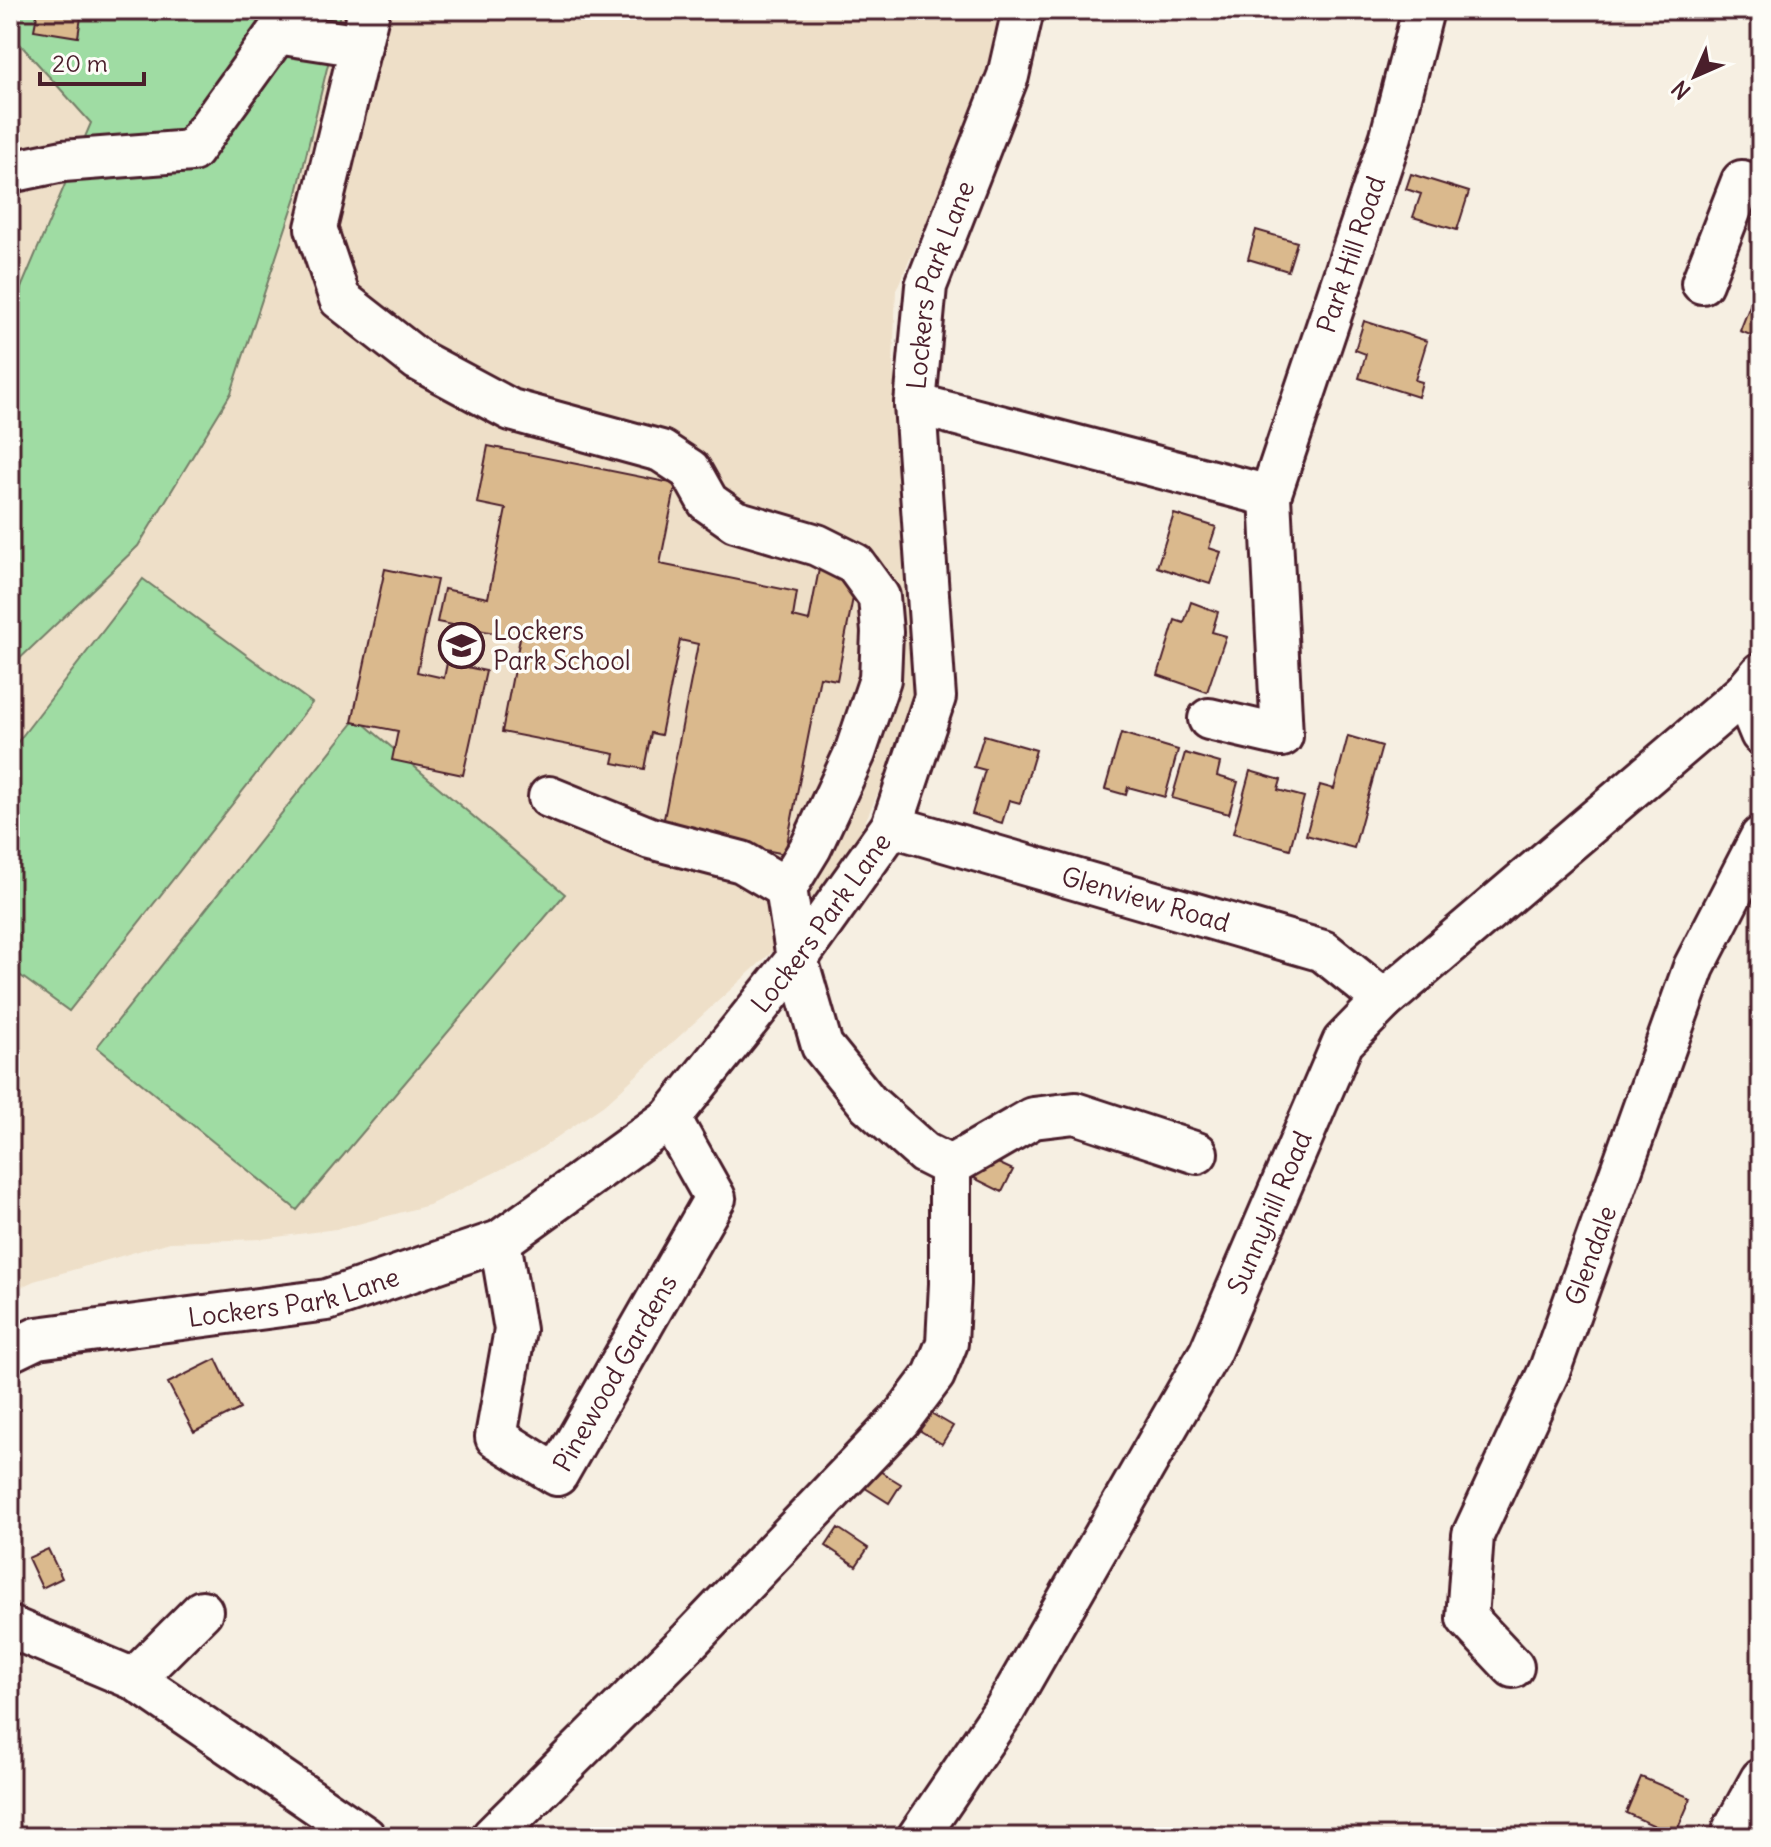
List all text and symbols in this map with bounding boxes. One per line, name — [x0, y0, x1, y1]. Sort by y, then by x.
scale bar — [40, 36, 144, 86]
north arrow — [1655, 36, 1735, 116]
text: 20 m — [52, 48, 108, 78]
text: N — [1666, 75, 1696, 105]
street label: Park Hill Road — [1309, 172, 1392, 337]
street label: Lockers Park Lane — [899, 176, 981, 391]
place label: Lockers Park School — [493, 614, 631, 677]
school or university icon: Lockers Park School — [438, 622, 486, 670]
street label: Lockers Park Lane — [744, 826, 898, 1019]
street label: Glenview Road — [1058, 859, 1234, 939]
street label: Sunnyhill Road — [1220, 1126, 1319, 1299]
street label: Glendale — [1557, 1201, 1623, 1310]
street label: Lockers Park Lane — [186, 1260, 403, 1334]
street label: Pinewood Gardens — [545, 1268, 684, 1477]

